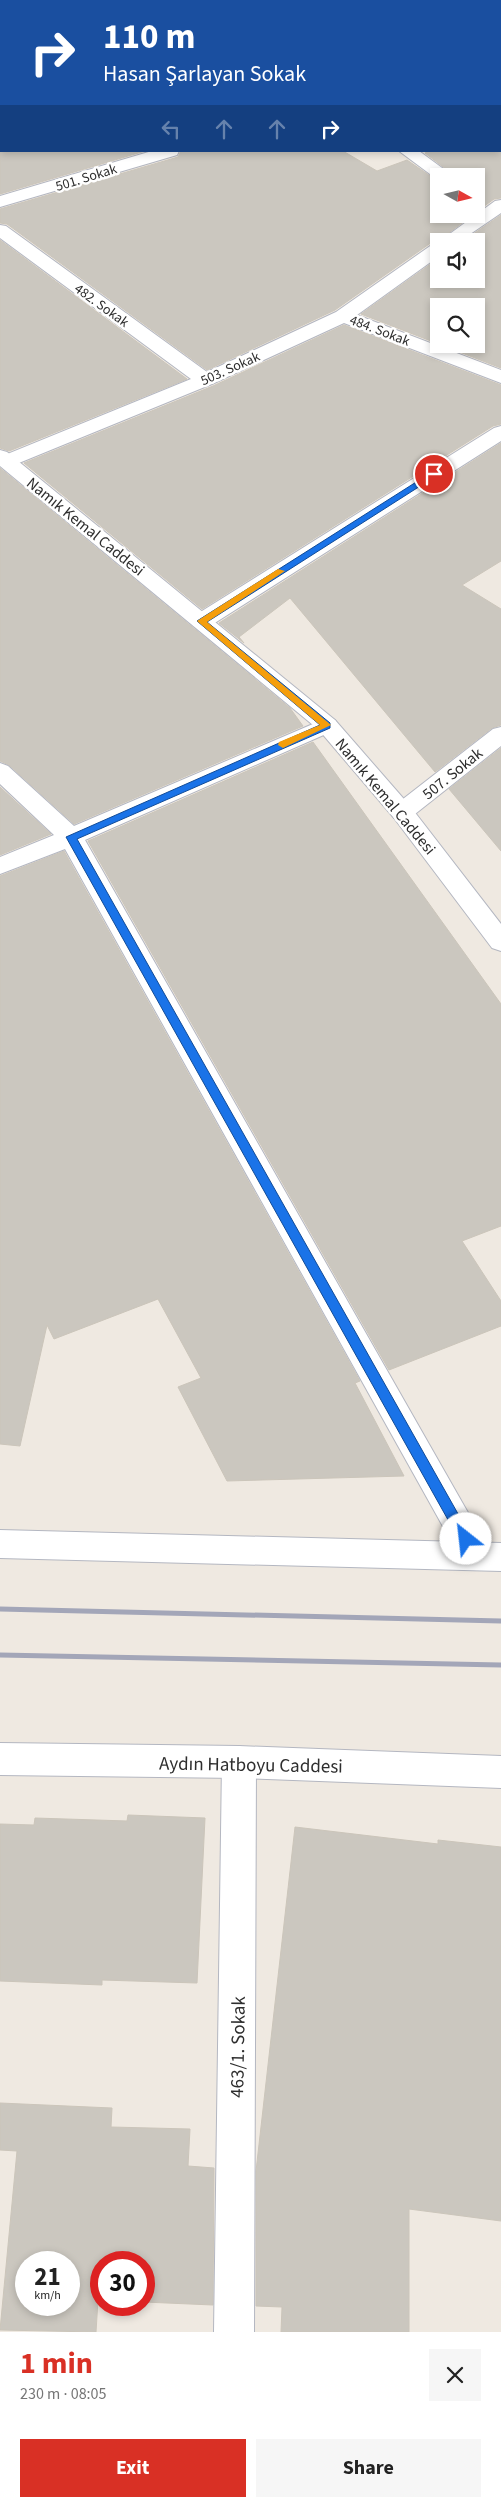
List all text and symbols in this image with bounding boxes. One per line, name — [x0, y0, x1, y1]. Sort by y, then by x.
text: 110 m — [103, 12, 195, 62]
icon: right — [20, 20, 85, 85]
text: Hasan Şarlayan Sokak — [103, 58, 306, 90]
icon: left — [157, 115, 185, 143]
icon: ahead — [210, 115, 238, 143]
icon: ahead — [263, 115, 291, 143]
icon: right — [316, 115, 344, 143]
street label: 501. Sokak — [53, 159, 119, 197]
north arrow — [430, 168, 485, 222]
map controls — [430, 168, 485, 353]
button: sound — [430, 233, 485, 288]
street label: 482. Sokak — [70, 279, 133, 332]
button: search — [430, 298, 485, 353]
street label: 484. Sokak — [347, 310, 413, 352]
street label: 503. Sokak — [198, 347, 263, 391]
pin — [413, 453, 455, 495]
icon: arrive — [420, 460, 448, 488]
street label: Namık Kemal Caddesi — [22, 472, 149, 581]
street label: Namık Kemal Caddesi — [330, 734, 441, 860]
street label: 507. Sokak — [418, 743, 488, 805]
position arrow — [439, 1512, 491, 1564]
street label: Aydın Hatboyu Caddesi — [159, 1750, 343, 1781]
street label: 463/1. Sokak — [224, 1995, 253, 2098]
speed limit sign: 30 — [90, 2251, 155, 2316]
text: 21 — [34, 2259, 61, 2295]
text: km/h — [34, 2287, 61, 2304]
text: 1 min — [20, 2342, 93, 2385]
button: close — [429, 2349, 481, 2401]
text: 230 m · 08:05 — [20, 2383, 107, 2405]
button: Exit — [20, 2439, 246, 2497]
button: Share — [256, 2439, 481, 2497]

